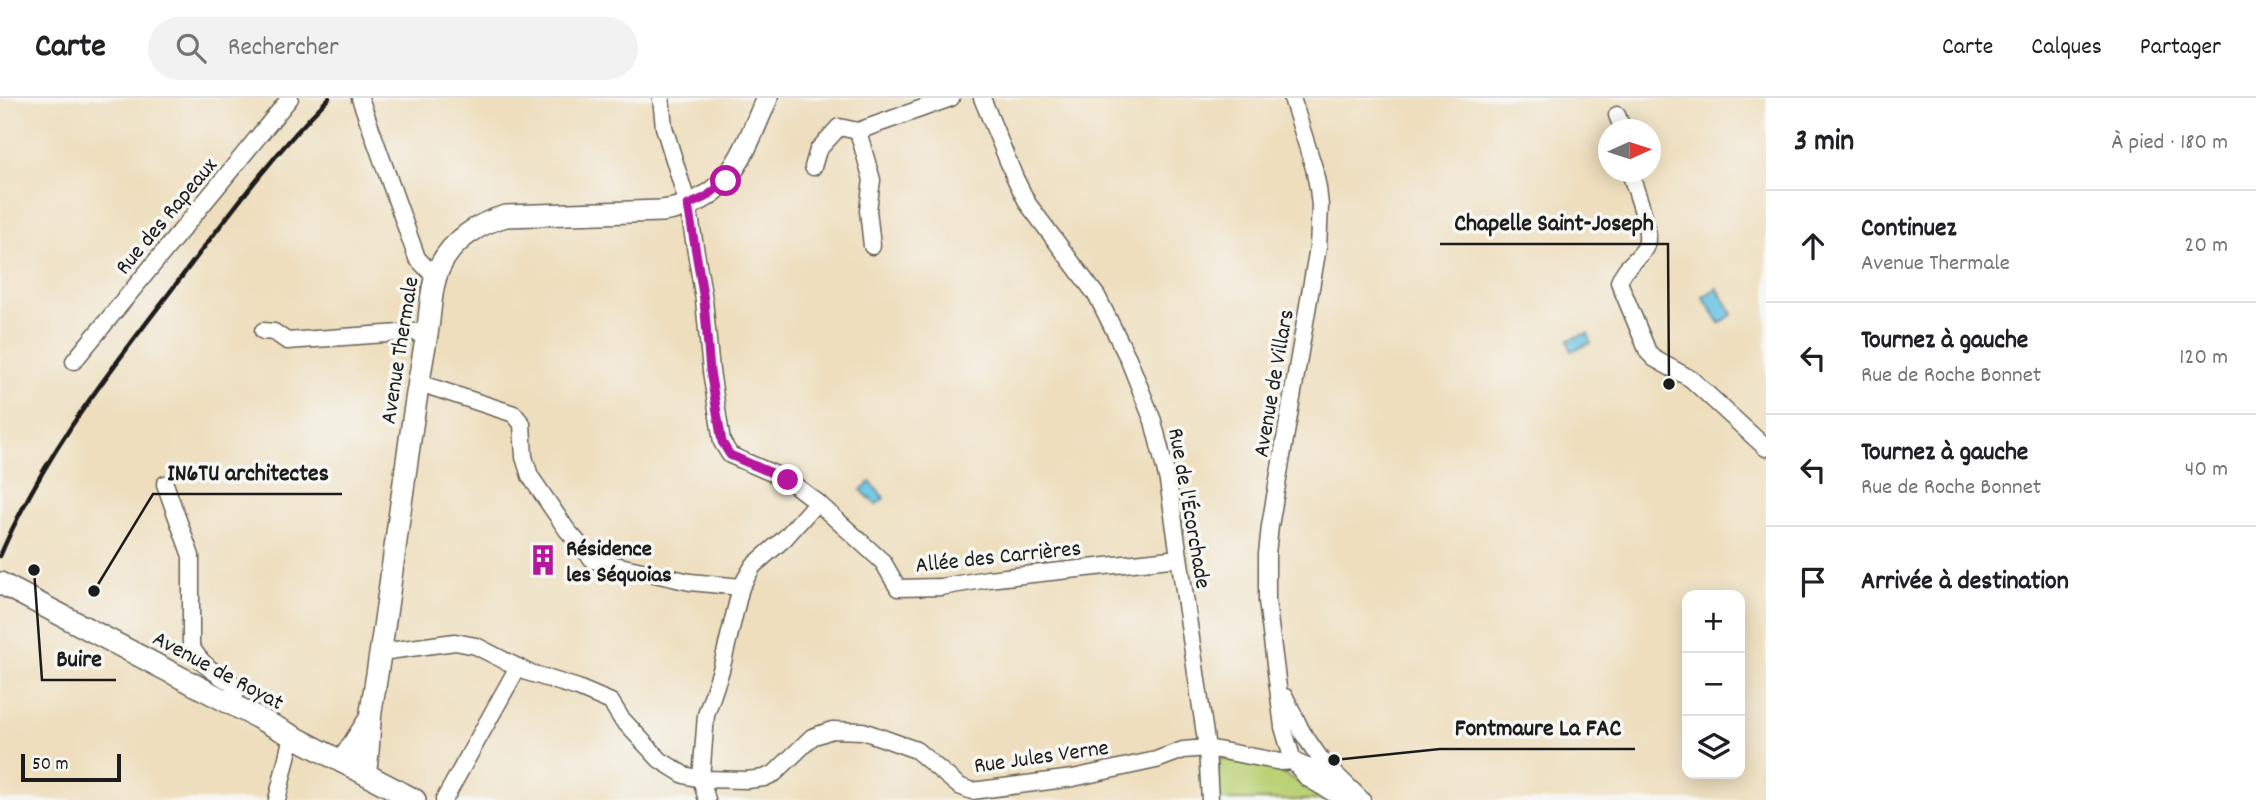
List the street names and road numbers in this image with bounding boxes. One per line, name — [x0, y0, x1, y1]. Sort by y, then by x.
street label: Rue des Rapeaux — [109, 151, 227, 283]
street label: Avenue Thermale — [374, 274, 429, 427]
street label: Avenue de Villars — [1246, 307, 1305, 460]
street label: Rue de l'Écorchade — [1157, 426, 1218, 592]
street label: Allée des Carrières — [914, 533, 1083, 584]
street label: Avenue de Royat — [146, 624, 289, 721]
street label: Rue Jules Verne — [972, 733, 1111, 784]

